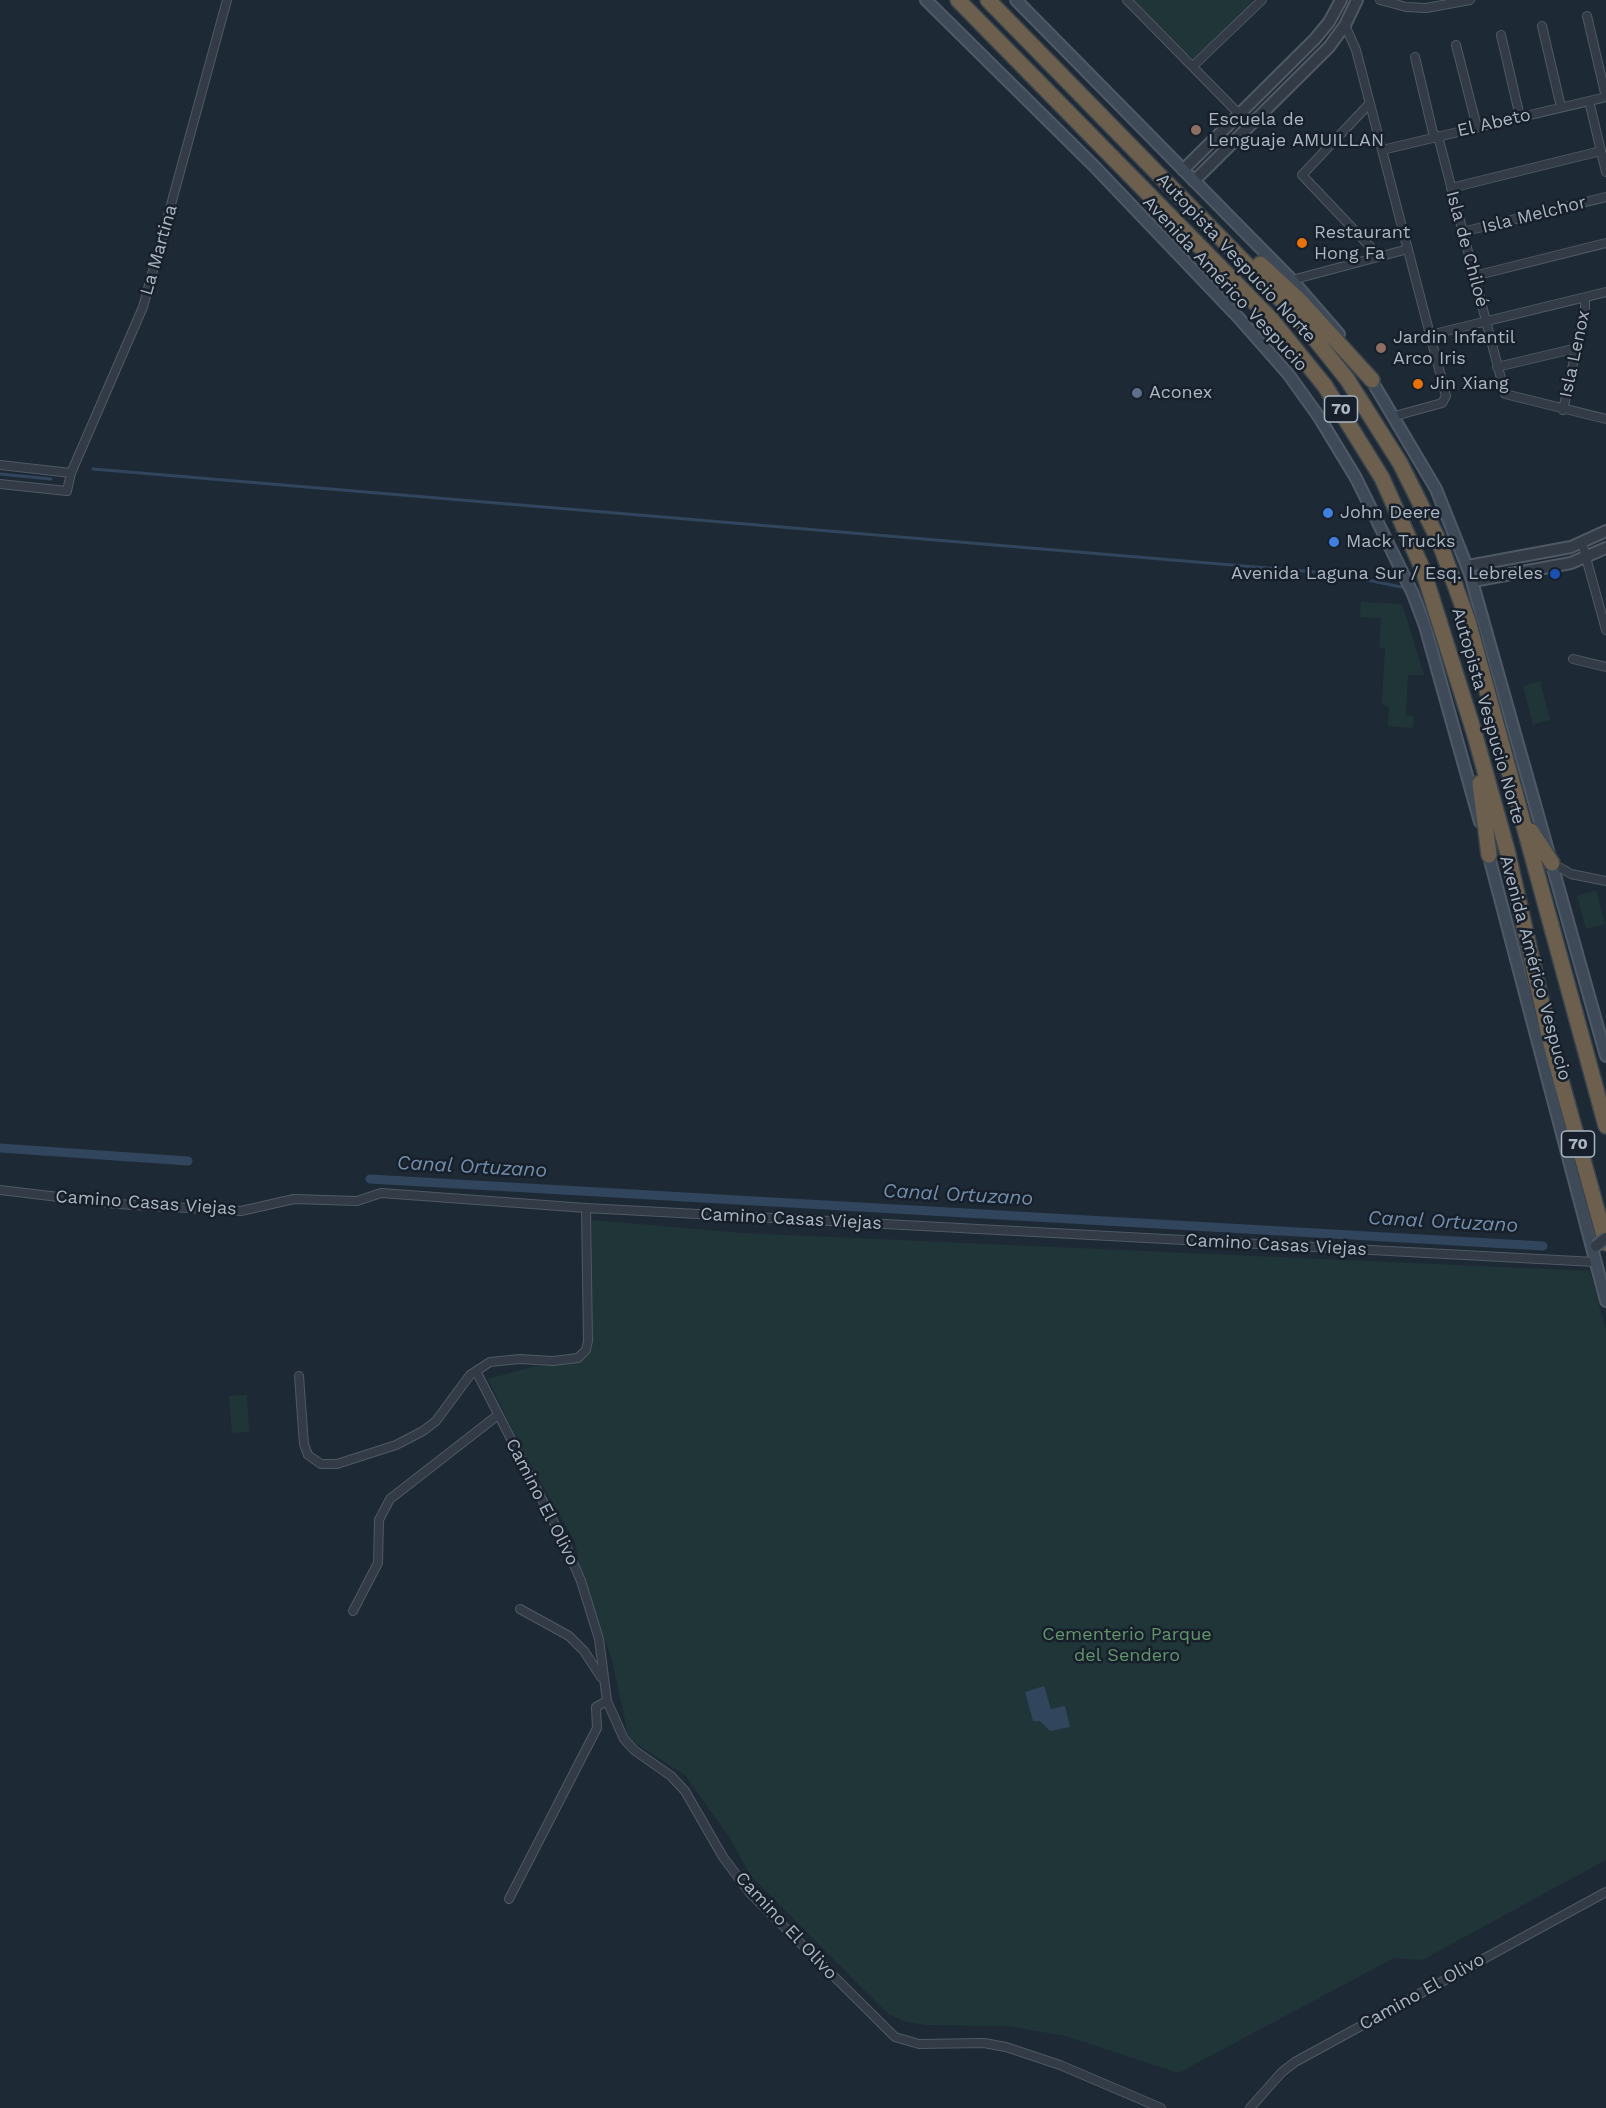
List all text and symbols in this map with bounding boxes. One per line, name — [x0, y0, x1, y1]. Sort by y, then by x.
street label: El Abeto — [1455, 104, 1533, 142]
place label: Escuela de Lenguaje AMUILLAN — [1208, 109, 1384, 152]
marker: Escuela de Lenguaje AMUILLAN — [1189, 123, 1203, 137]
street label: Autopista Vespucio Norte — [1152, 169, 1320, 347]
street label: Isla de Chiloé — [1441, 189, 1493, 309]
street label: Avenida Américo Vespucio — [1138, 192, 1312, 376]
street label: Isla Melchor — [1479, 192, 1589, 238]
street label: La Martina — [136, 202, 182, 298]
place label: Restaurant Hong Fa — [1314, 222, 1410, 264]
marker: Restaurant Hong Fa — [1295, 236, 1309, 250]
street label: Isla Lenox — [1555, 308, 1595, 400]
place label: Jardin Infantil Arco Iris — [1393, 327, 1515, 370]
marker: Jardin Infantil Arco Iris — [1374, 341, 1388, 355]
place label: Jin Xiang — [1430, 373, 1509, 395]
marker: Jin Xiang — [1411, 377, 1425, 391]
place label: Aconex — [1149, 382, 1212, 404]
marker: Aconex — [1130, 386, 1144, 400]
road number: 70 — [1324, 396, 1358, 422]
place label: John Deere — [1340, 502, 1440, 524]
marker: John Deere — [1321, 506, 1335, 520]
place label: Mack Trucks — [1346, 531, 1456, 553]
marker: Mack Trucks — [1327, 535, 1341, 549]
place label: Avenida Laguna Sur / Esq. Lebreles — [1231, 563, 1543, 585]
marker: Avenida Laguna Sur / Esq. Lebreles — [1548, 567, 1562, 581]
street label: Autopista Vespucio Norte — [1447, 605, 1529, 827]
street label: Avenida Américo Vespucio — [1495, 853, 1575, 1083]
road number: 70 — [1562, 1131, 1594, 1157]
water label: Canal Ortuzano — [396, 1151, 548, 1183]
water label: Canal Ortuzano — [882, 1179, 1034, 1211]
street label: Camino Casas Viejas — [55, 1186, 237, 1220]
street label: Camino Casas Viejas — [700, 1203, 882, 1235]
water label: Canal Ortuzano — [1367, 1206, 1519, 1238]
street label: Camino Casas Viejas — [1185, 1229, 1367, 1261]
street label: Camino El Olivo — [501, 1435, 583, 1569]
park label: Cementerio Parque del Sendero — [1042, 1624, 1212, 1666]
street label: Camino El Olivo — [730, 1868, 842, 1984]
street label: Camino El Olivo — [1356, 1949, 1488, 2035]

